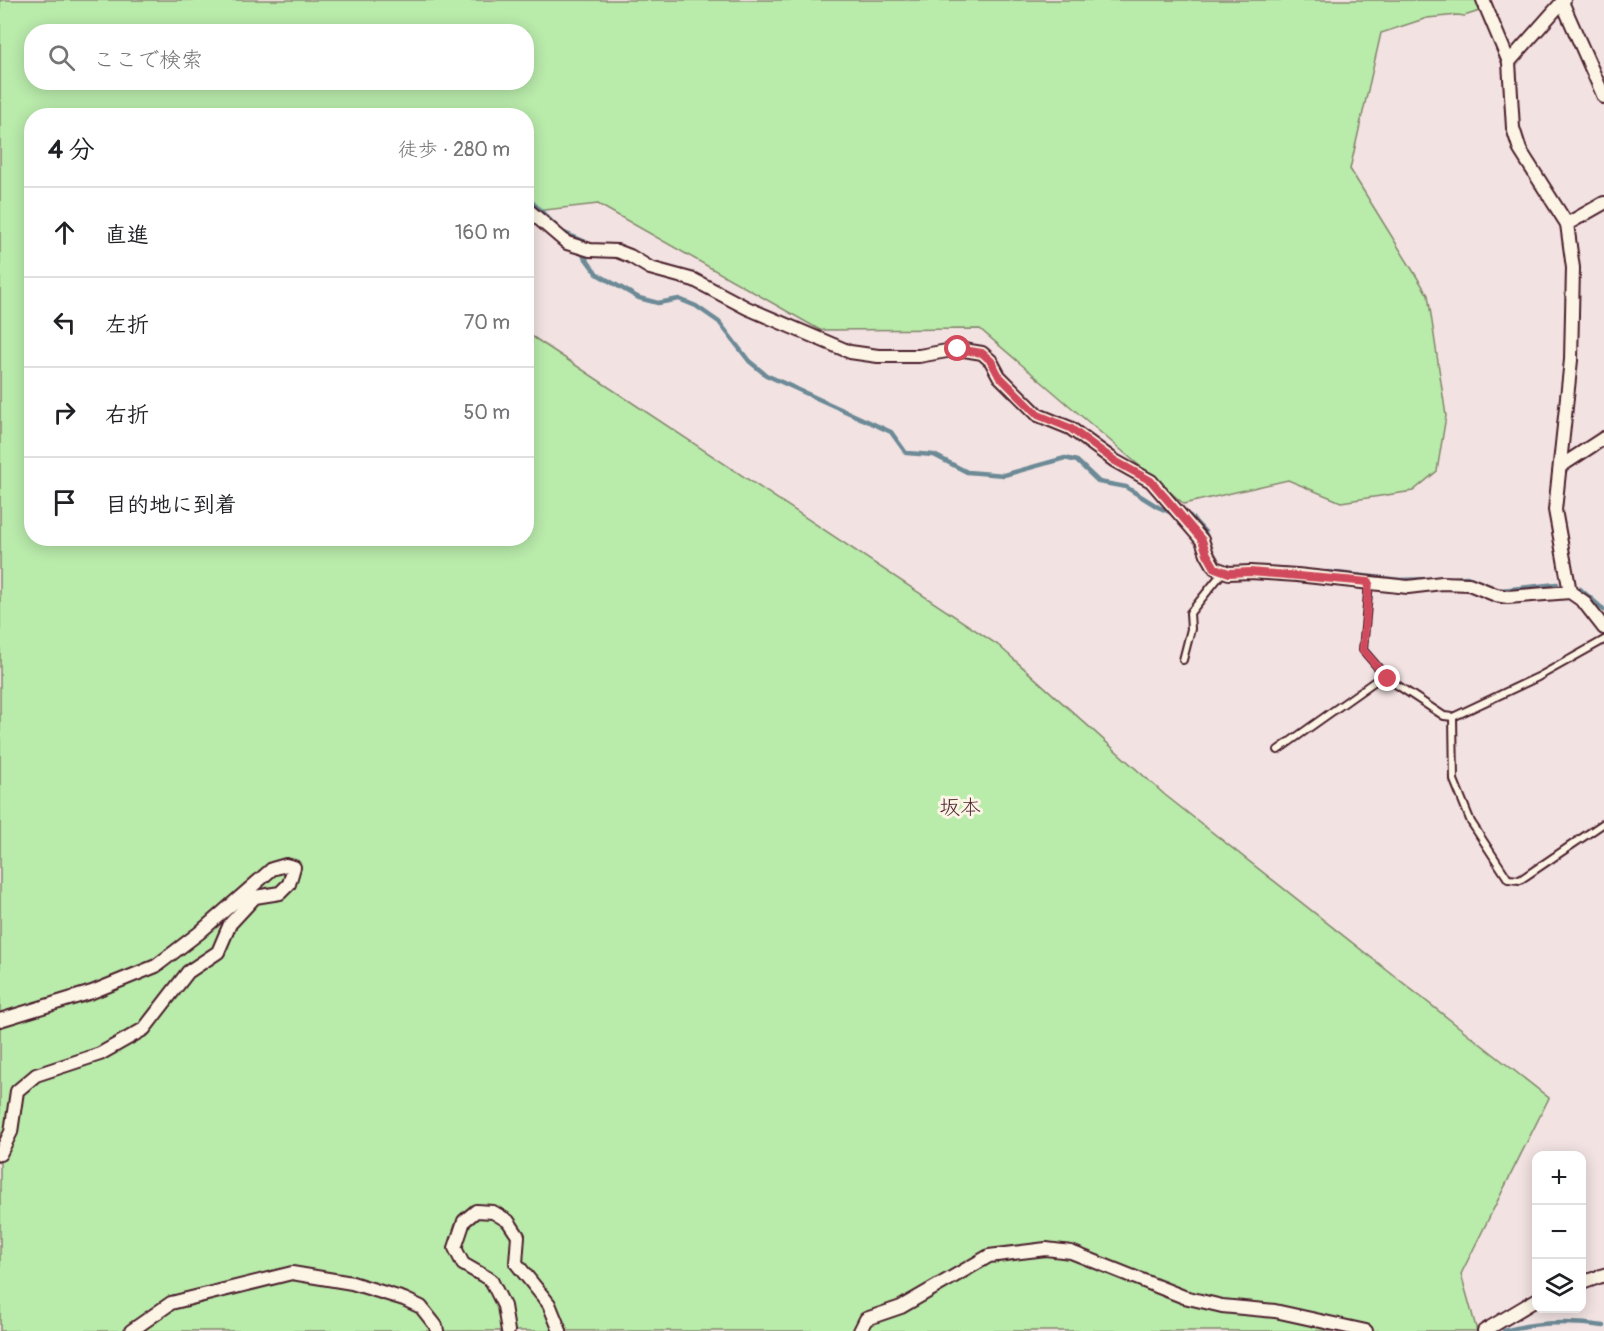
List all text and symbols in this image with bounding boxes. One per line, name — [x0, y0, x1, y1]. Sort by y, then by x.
search box — [24, 24, 534, 90]
icon: search — [45, 41, 78, 74]
text: ここで検索 — [93, 46, 203, 74]
text: 4 分 — [48, 134, 95, 166]
text: 徒歩 · 280 m — [398, 137, 510, 162]
icon: ahead — [48, 216, 81, 249]
text: 160 m — [455, 220, 510, 245]
text: 直進 — [105, 221, 149, 249]
icon: left — [48, 306, 81, 339]
text: 70 m — [464, 310, 510, 335]
text: 左折 — [105, 311, 149, 339]
route start — [944, 335, 970, 361]
icon: right — [48, 396, 81, 429]
text: 50 m — [463, 400, 510, 425]
text: 右折 — [105, 401, 149, 429]
icon: arrive — [48, 486, 81, 519]
text: 目的地に到着 — [105, 491, 237, 519]
route end — [1374, 665, 1400, 691]
district label: 坂本 — [939, 794, 981, 821]
map controls — [1532, 1151, 1586, 1313]
button: + — [1532, 1151, 1586, 1205]
button: − — [1532, 1205, 1586, 1259]
button: layers — [1532, 1259, 1586, 1313]

